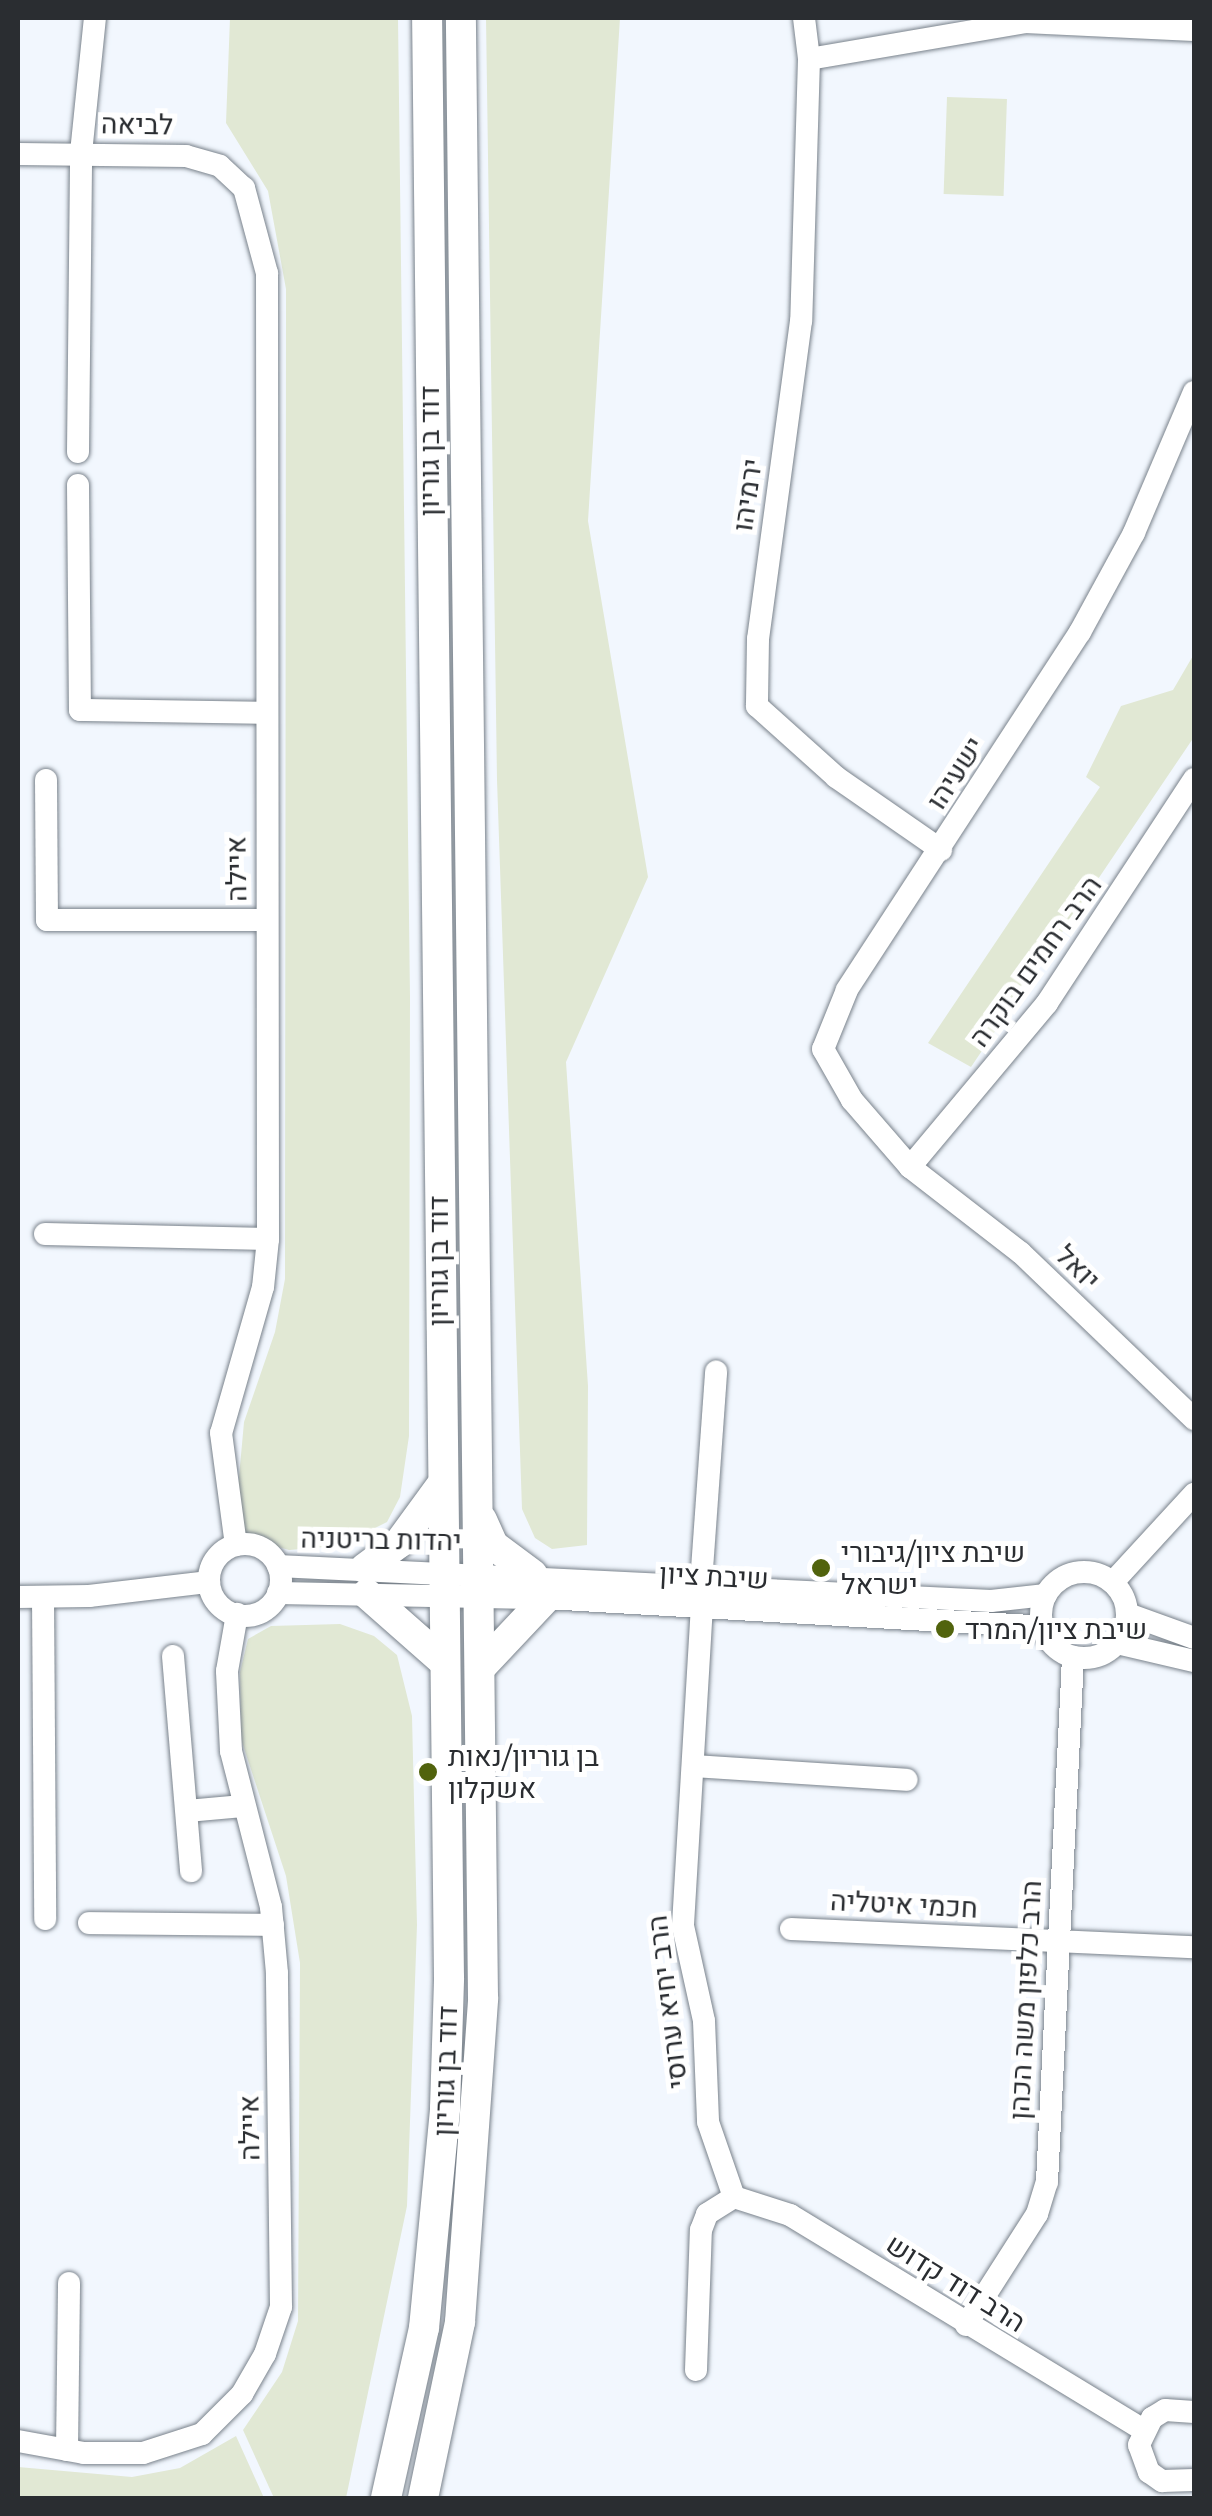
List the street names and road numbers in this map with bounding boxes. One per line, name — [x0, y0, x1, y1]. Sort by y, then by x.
street label: לביאה — [101, 107, 173, 141]
street label: דוד בן גוריון — [412, 386, 446, 516]
street label: ירמיהו — [725, 456, 769, 534]
street label: ישעיהו — [919, 730, 991, 816]
street label: איילה — [219, 836, 253, 902]
street label: הרב רחמים בוקרה — [962, 869, 1108, 1053]
street label: דוד בן גוריון — [421, 1196, 455, 1326]
street label: יואל — [1049, 1238, 1107, 1296]
street label: יהדות בריטניה — [300, 1521, 462, 1557]
street label: שיבת ציון — [659, 1556, 769, 1596]
street label: הרב כלפון משה הכהן — [1002, 1879, 1048, 2121]
street label: חכמי איטליה — [829, 1883, 979, 1925]
street label: הרב יחיא ערוסי — [640, 1914, 694, 2090]
street label: דוד בן גוריון — [426, 2005, 464, 2137]
street label: איילה — [232, 2095, 266, 2161]
street label: הרב דוד קדוש — [880, 2227, 1032, 2339]

